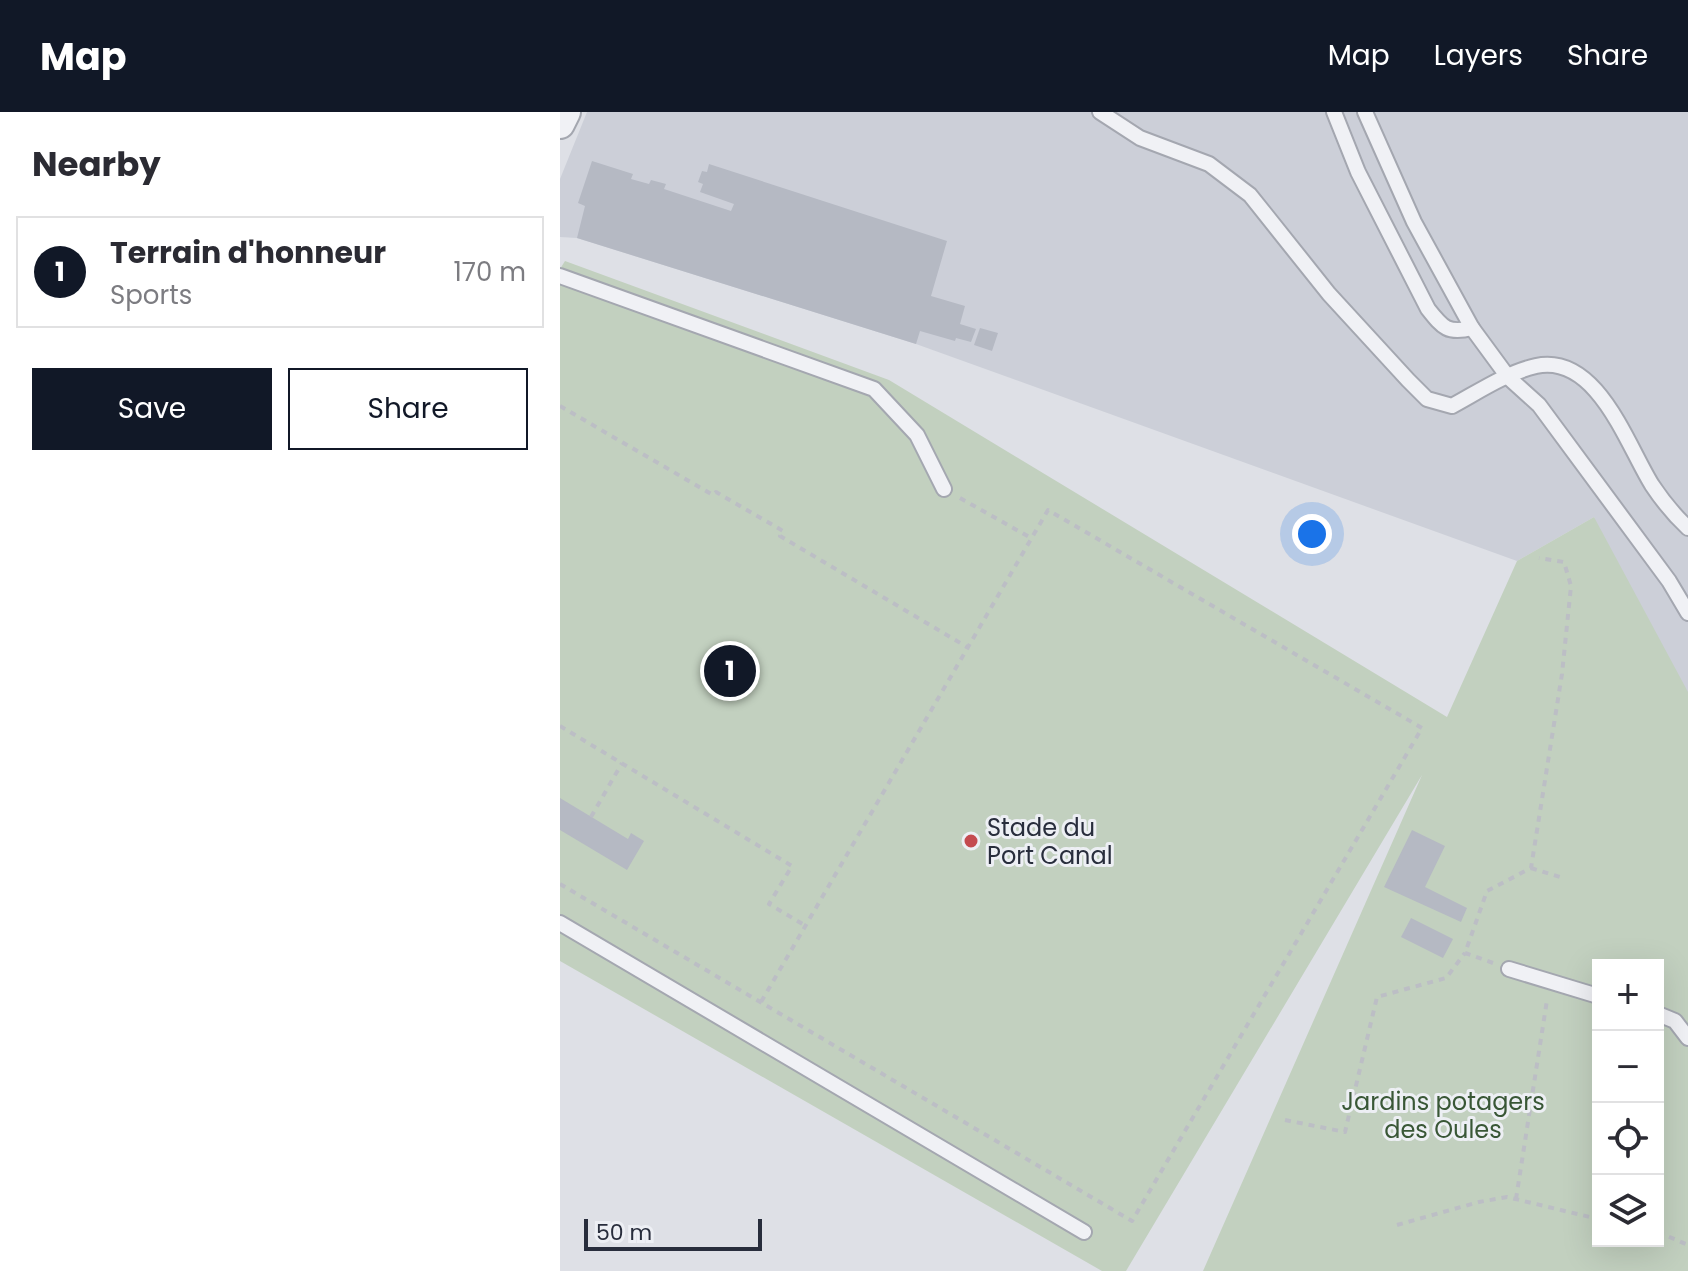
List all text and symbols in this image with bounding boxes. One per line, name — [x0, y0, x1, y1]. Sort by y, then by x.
text: Map — [40, 30, 127, 83]
text: Map — [1328, 36, 1390, 75]
text: Layers — [1434, 36, 1523, 75]
text: Share — [1567, 36, 1648, 75]
text: Nearby — [32, 140, 161, 188]
text: Terrain d'honneur — [110, 231, 386, 274]
text: 1 — [55, 254, 65, 290]
text: 170 m — [453, 254, 526, 290]
text: Sports — [110, 277, 192, 313]
button: Save — [32, 368, 272, 450]
button: Share — [288, 368, 528, 450]
your location — [1292, 514, 1332, 554]
pin: 1 — [704, 641, 756, 701]
place label: Stade du Port Canal — [987, 811, 1113, 872]
marker: Stade du Port Canal — [962, 832, 980, 850]
map controls — [1592, 959, 1664, 1247]
button: + — [1592, 959, 1664, 1031]
button: − — [1592, 1031, 1664, 1103]
park label: Jardins potagers des Oules — [1341, 1085, 1545, 1146]
button: locate — [1592, 1103, 1664, 1175]
button: layers — [1592, 1175, 1664, 1247]
scale bar — [584, 1215, 762, 1251]
text: 50 m — [596, 1217, 652, 1248]

